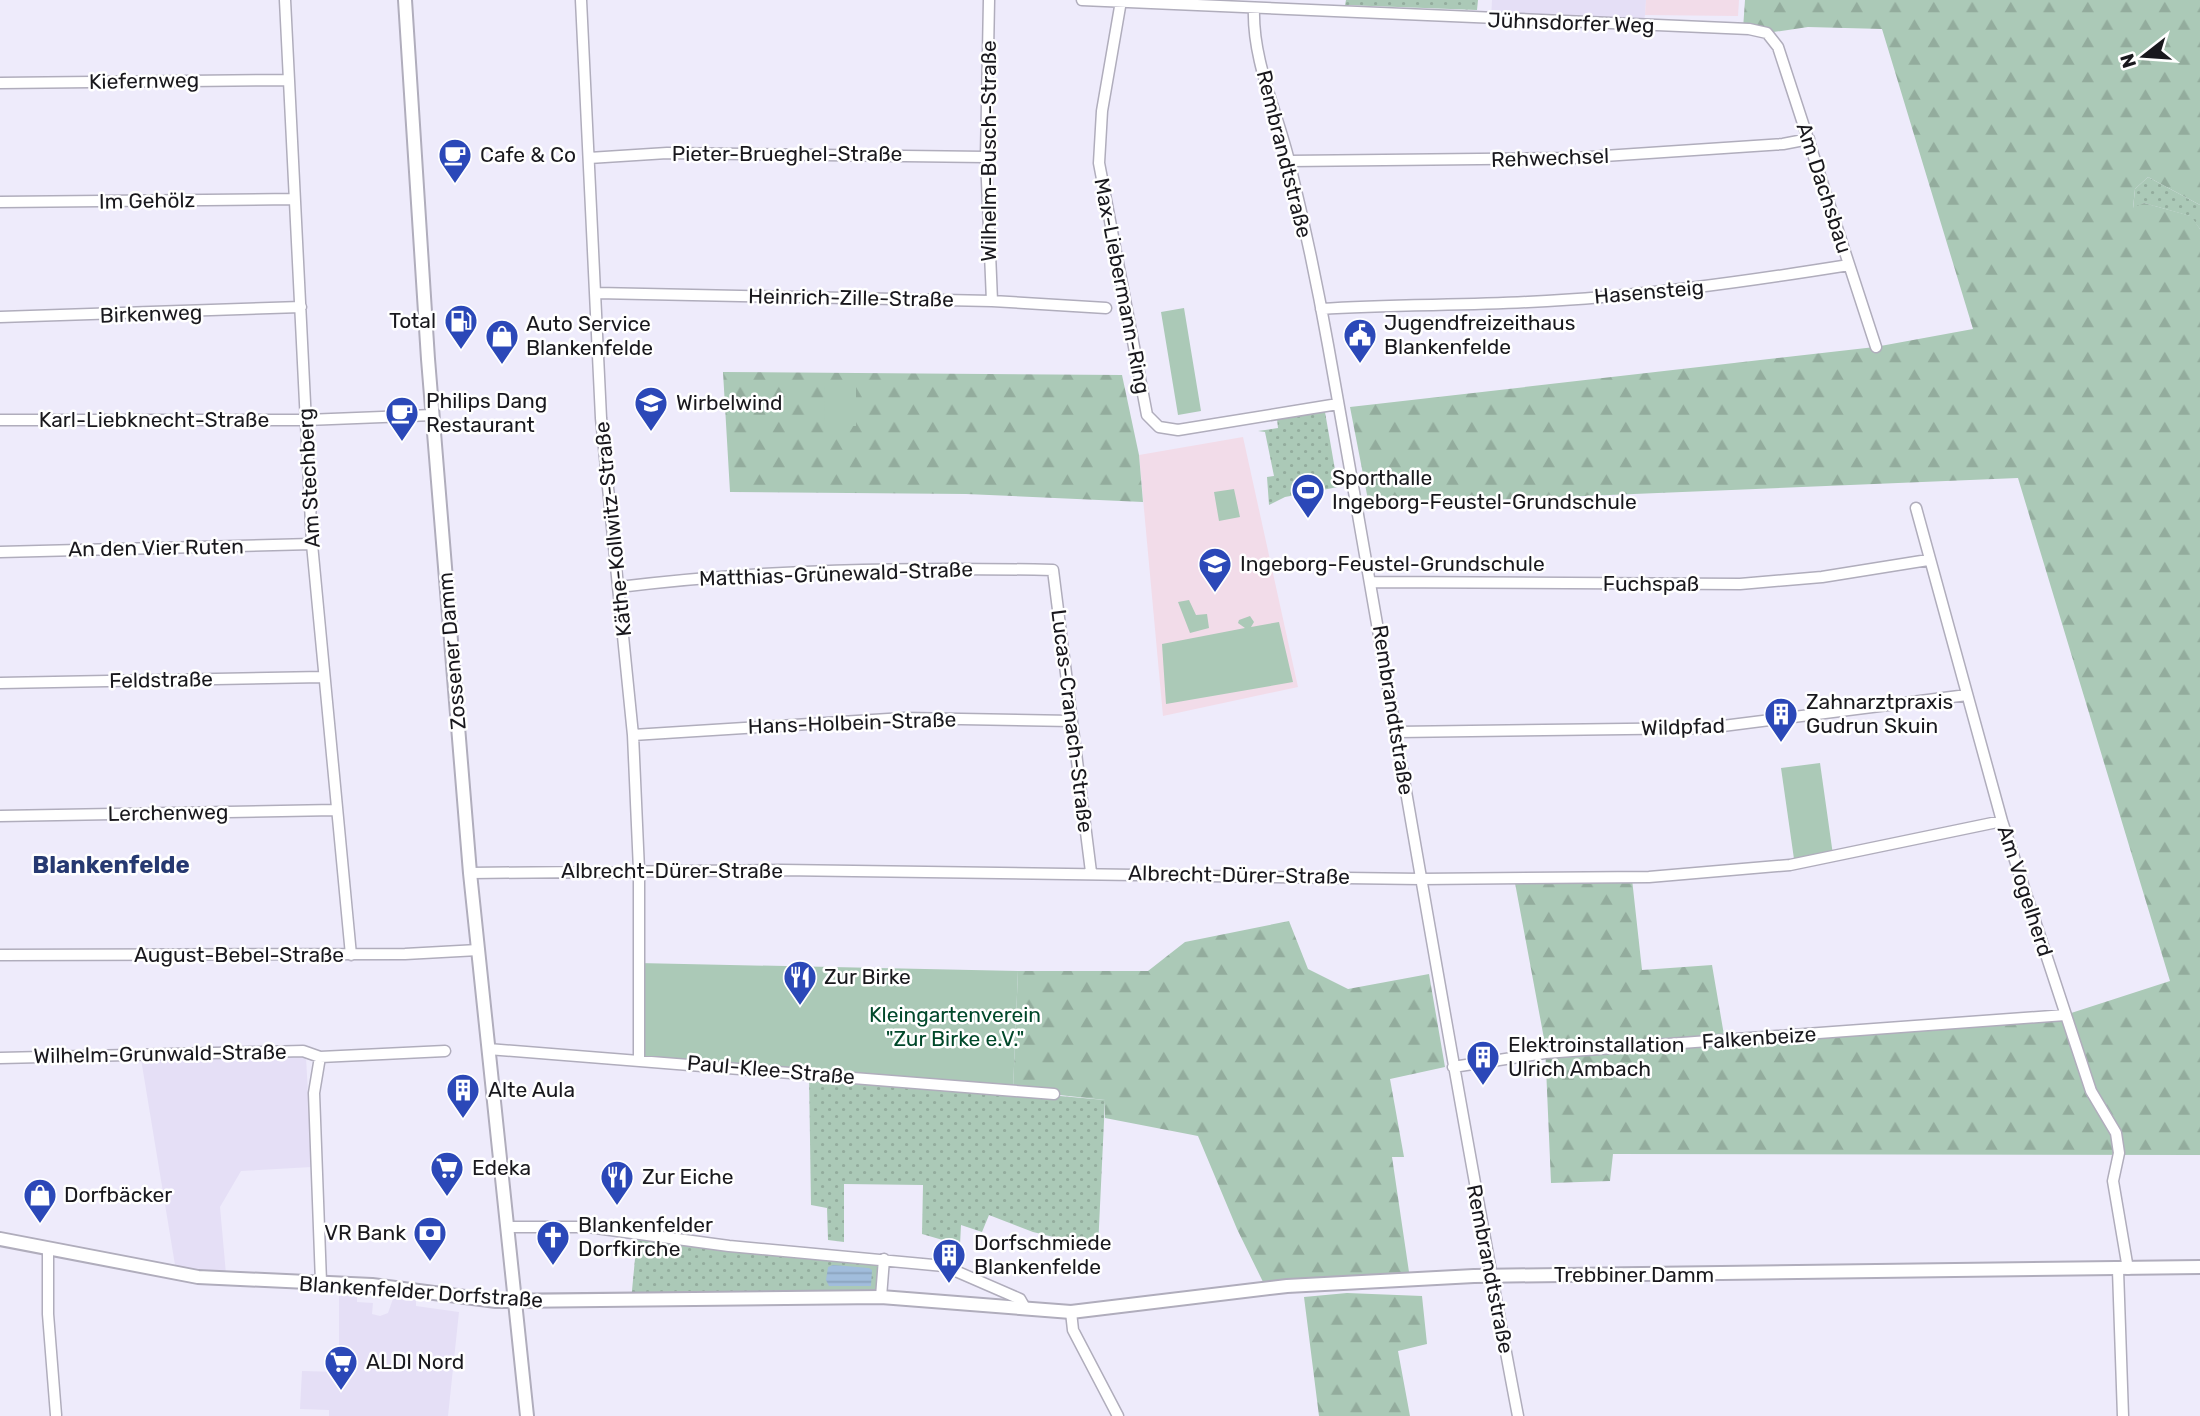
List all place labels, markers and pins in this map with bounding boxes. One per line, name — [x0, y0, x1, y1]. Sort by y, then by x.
cafe icon: Cafe & Co — [436, 136, 474, 185]
place label: Cafe & Co — [480, 142, 576, 167]
fuel station icon: Total — [442, 302, 480, 351]
place label: Total — [389, 308, 436, 333]
place label: Jugendfreizeithaus Blankenfelde — [1384, 310, 1575, 359]
place label: Auto Service Blankenfelde — [526, 311, 653, 360]
public building icon: Jugendfreizeithaus Blankenfelde — [1341, 316, 1379, 365]
shop icon: Auto Service Blankenfelde — [483, 317, 521, 366]
school or university icon: Wirbelwind — [632, 384, 670, 433]
place label: Philips Dang Restaurant — [426, 388, 547, 437]
place label: Wirbelwind — [676, 390, 782, 415]
cafe icon: Philips Dang Restaurant — [383, 394, 421, 443]
place label: Sporthalle Ingeborg-Feustel-Grundschule — [1332, 465, 1637, 514]
sports icon: Sporthalle Ingeborg-Feustel-Grundschule — [1289, 471, 1327, 520]
school or university icon: Ingeborg-Feustel-Grundschule — [1196, 545, 1234, 594]
place label: Ingeborg-Feustel-Grundschule — [1240, 551, 1545, 576]
place label: Zahnarztpraxis Gudrun Skuin — [1806, 689, 1953, 738]
building icon: Zahnarztpraxis Gudrun Skuin — [1762, 695, 1800, 744]
restaurant icon: Zur Birke — [781, 958, 819, 1007]
place label: Zur Birke — [824, 964, 911, 989]
place label: Elektroinstallation Ulrich Ambach — [1508, 1032, 1685, 1081]
building icon: Elektroinstallation Ulrich Ambach — [1464, 1038, 1502, 1087]
building icon: Alte Aula — [444, 1071, 482, 1120]
place label: Alte Aula — [488, 1077, 575, 1102]
supermarket icon: Edeka — [428, 1149, 466, 1198]
place label: Edeka — [472, 1155, 531, 1180]
restaurant icon: Zur Eiche — [598, 1158, 636, 1207]
place label: Zur Eiche — [642, 1164, 734, 1189]
shop icon: Dorfbäcker — [21, 1176, 59, 1225]
place label: Dorfbäcker — [64, 1182, 172, 1207]
place label: Blankenfelder Dorfkirche — [578, 1212, 713, 1261]
bank icon: VR Bank — [411, 1214, 449, 1263]
church icon: Blankenfelder Dorfkirche — [534, 1218, 572, 1267]
place label: VR Bank — [324, 1220, 406, 1245]
place label: Dorfschmiede Blankenfelde — [974, 1230, 1111, 1279]
building icon: Dorfschmiede Blankenfelde — [930, 1236, 968, 1285]
supermarket icon: ALDI Nord — [322, 1343, 360, 1392]
place label: ALDI Nord — [366, 1349, 464, 1374]

